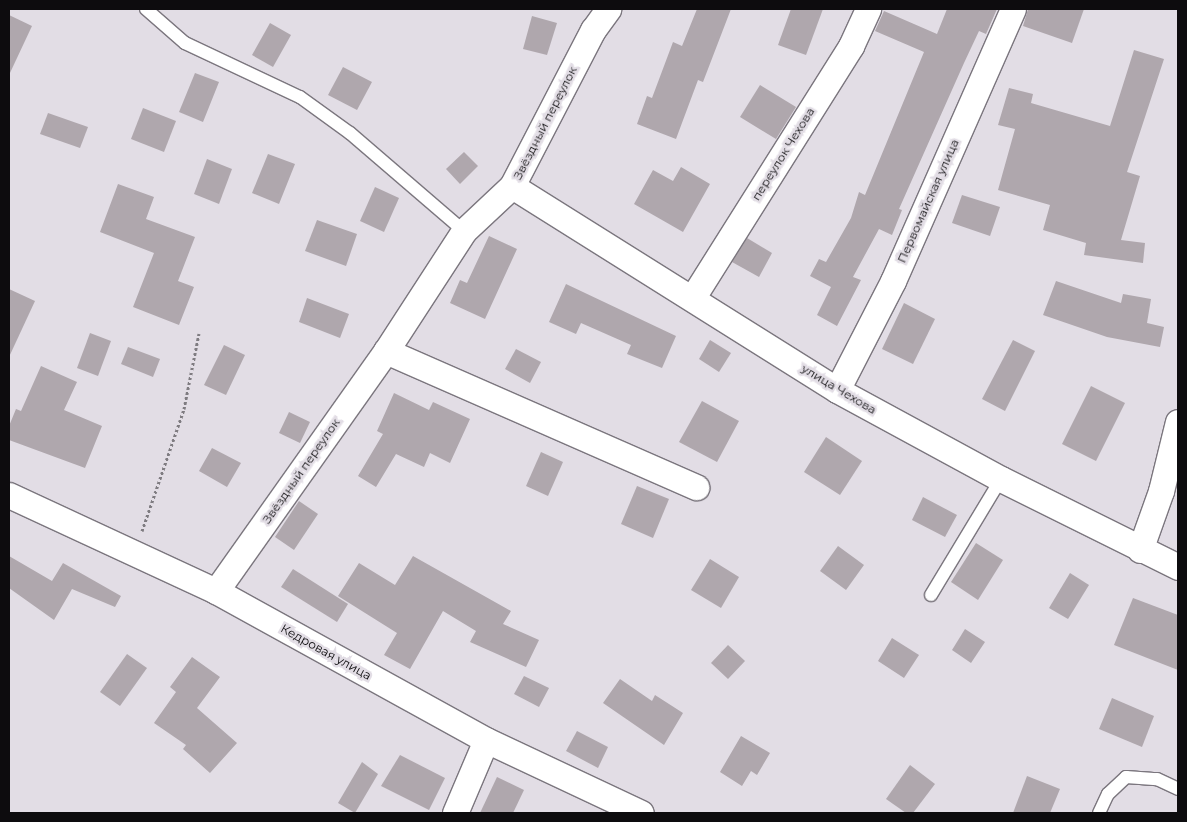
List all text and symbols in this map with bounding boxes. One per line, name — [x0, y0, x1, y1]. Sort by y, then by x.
street label: Звёздный переулок — [510, 64, 580, 182]
street label: переулок Чехова — [749, 105, 817, 203]
street label: Первомайская улица — [894, 137, 962, 265]
street label: улица Чехова — [799, 361, 879, 417]
street label: Звёздный переулок — [259, 416, 343, 526]
street label: Кедровая улица — [278, 621, 374, 683]

